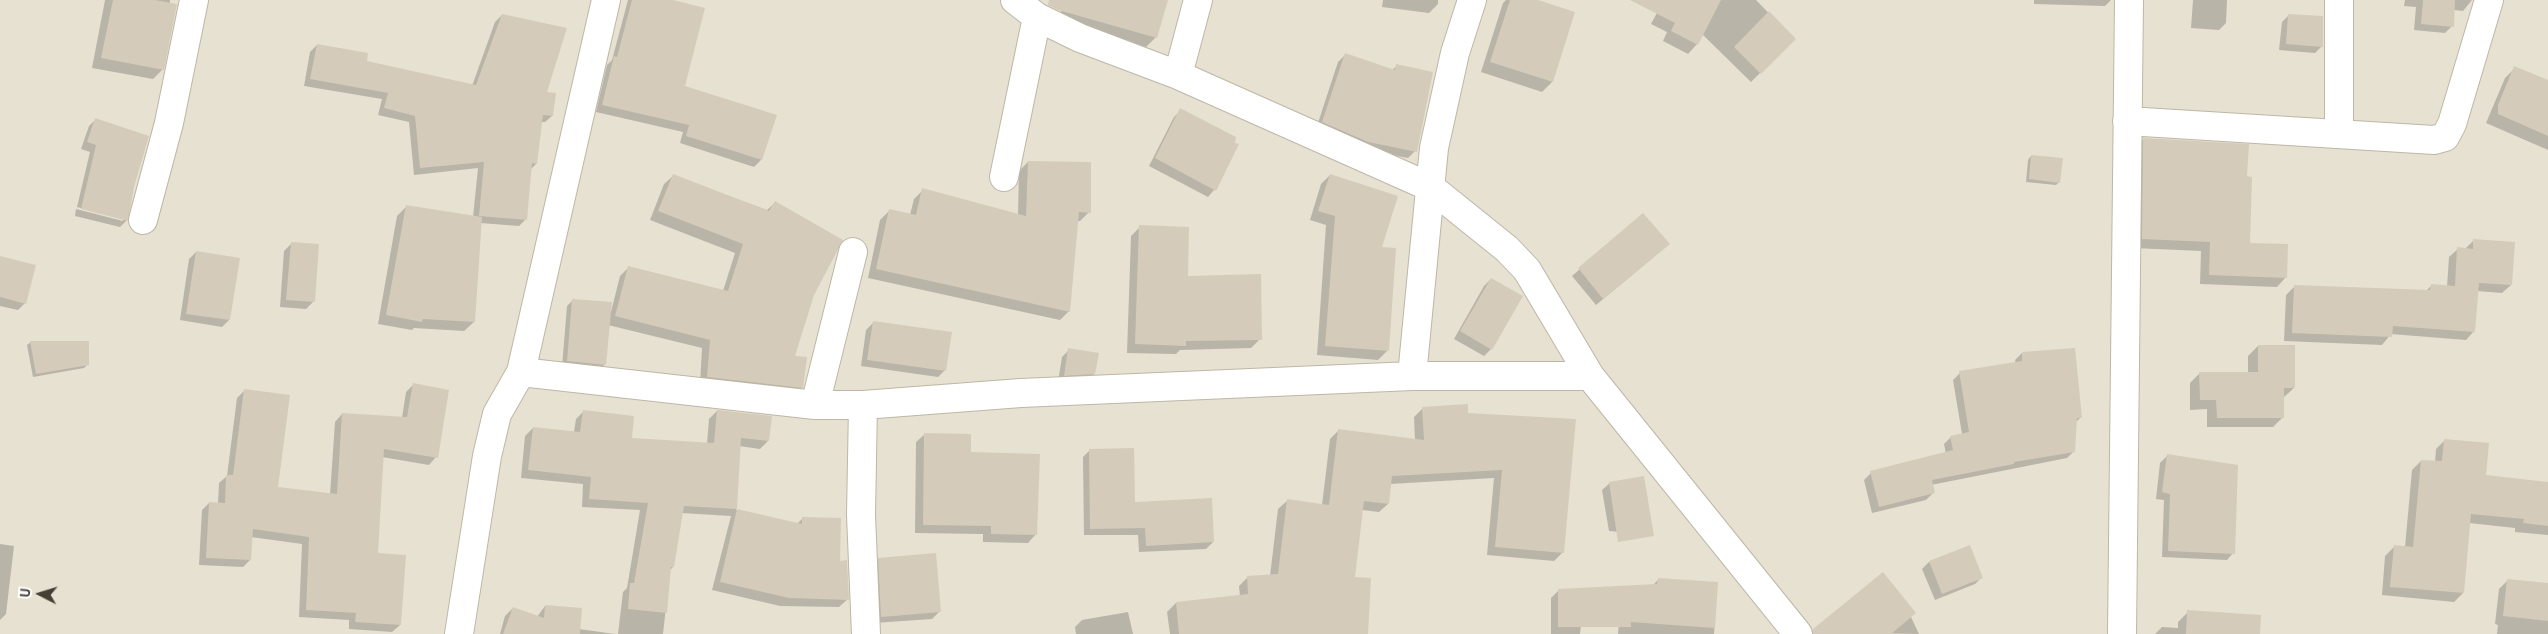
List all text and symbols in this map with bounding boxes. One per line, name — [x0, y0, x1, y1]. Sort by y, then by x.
north arrow — [15, 569, 65, 619]
text: U — [16, 588, 34, 598]

